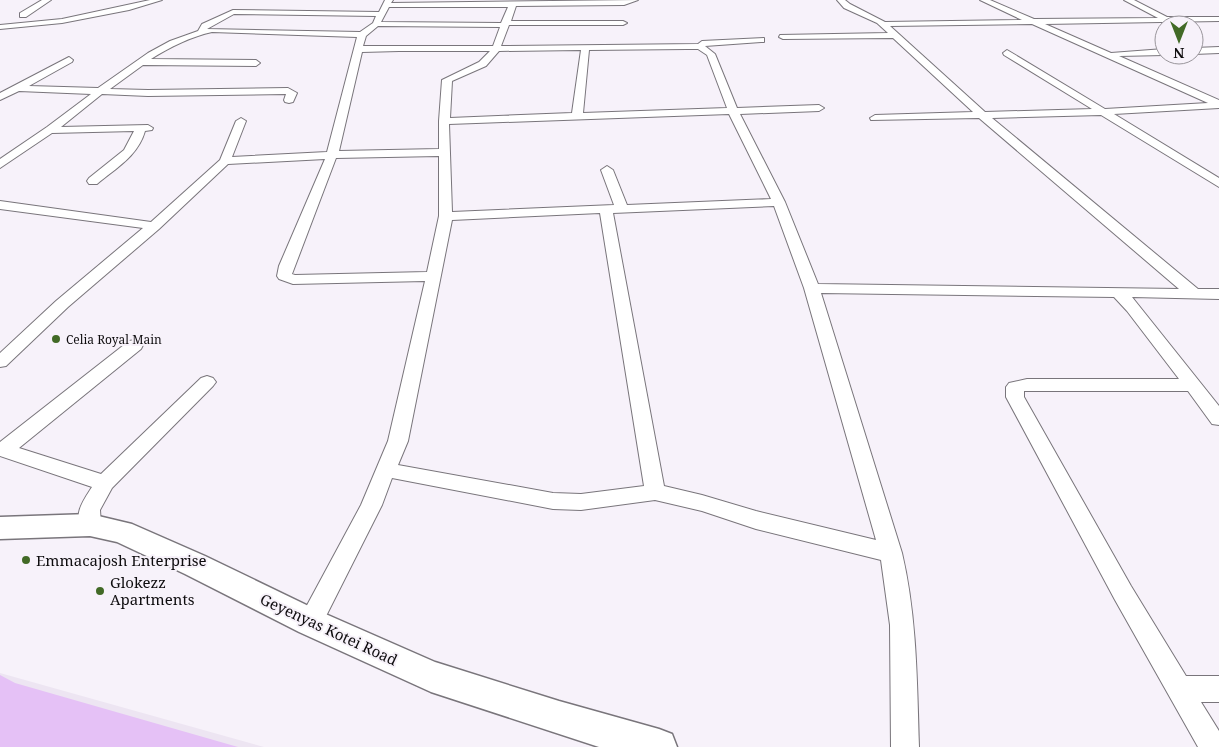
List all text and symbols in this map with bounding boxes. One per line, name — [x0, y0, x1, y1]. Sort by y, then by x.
north arrow — [1154, 15, 1204, 65]
text: N — [1173, 44, 1185, 63]
place label: Celia Royal Main — [66, 331, 162, 348]
marker: Celia Royal Main — [50, 333, 62, 345]
place label: Emmacajosh Enterprise — [36, 550, 207, 570]
marker: Emmacajosh Enterprise — [20, 554, 32, 566]
place label: Glokezz Apartments — [110, 572, 195, 609]
marker: Glokezz Apartments — [94, 585, 106, 597]
street label: Geyenyas Kotei Road — [257, 588, 401, 670]

